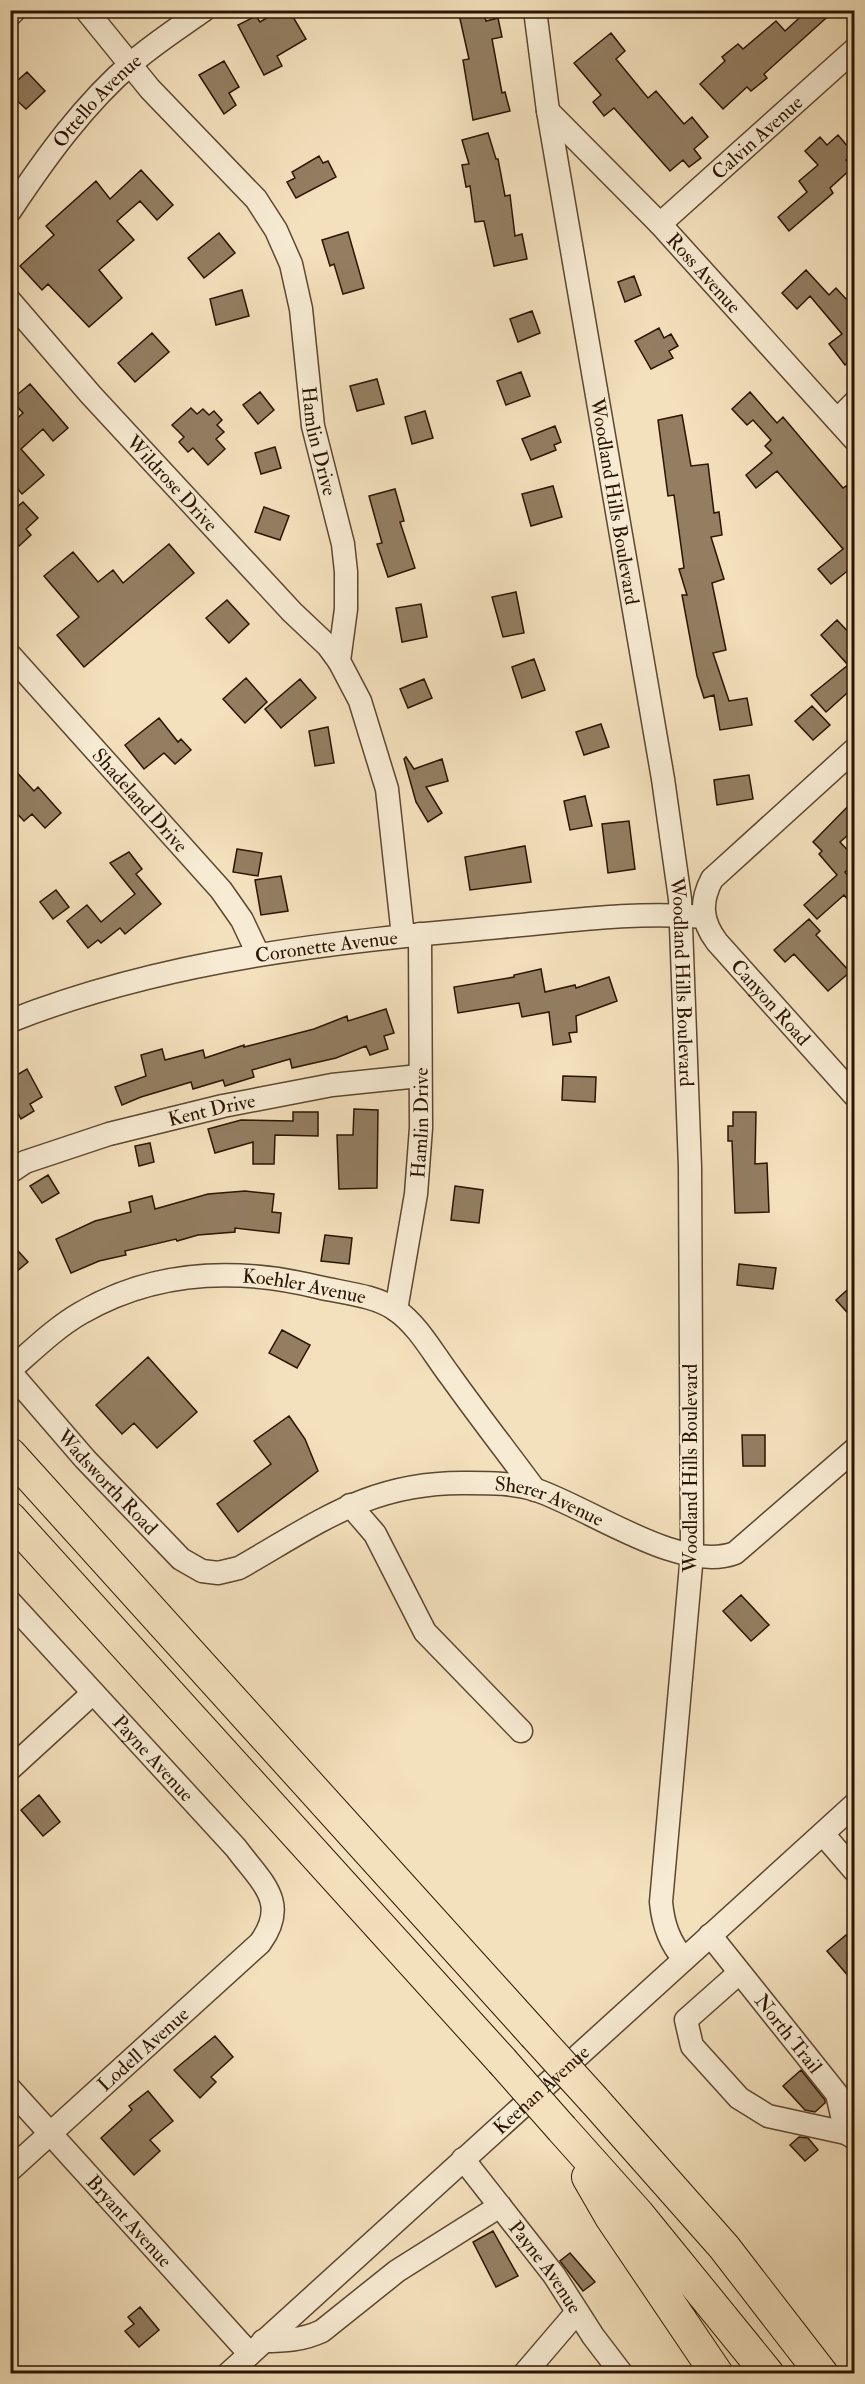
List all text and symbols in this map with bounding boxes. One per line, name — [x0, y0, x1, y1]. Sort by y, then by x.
street label: Ottello Avenue — [47, 48, 147, 153]
street label: Calvin Avenue — [706, 90, 808, 185]
street label: Ross Avenue — [661, 228, 746, 319]
street label: Hamlin Drive — [296, 385, 342, 498]
street label: Woodland Hills Boulevard — [585, 395, 645, 607]
street label: Wildrose Drive — [121, 429, 223, 537]
street label: Shadeland Drive — [87, 743, 193, 858]
street label: Woodland Hills Boulevard — [664, 875, 699, 1087]
street label: Coronette Avenue — [253, 925, 399, 969]
street label: Canyon Road — [725, 954, 816, 1051]
street label: Hamlin Drive — [405, 1067, 434, 1179]
street label: Kent Drive — [165, 1088, 257, 1132]
street label: Koehler Avenue — [242, 1264, 369, 1310]
street label: Woodland Hills Boulevard — [678, 1363, 703, 1573]
street label: Wadsworth Road — [51, 1423, 163, 1540]
street label: Sherer Avenue — [494, 1471, 608, 1532]
street label: Payne Avenue — [107, 1710, 199, 1807]
street label: North Trail — [749, 1989, 828, 2079]
street label: Lodell Avenue — [92, 2002, 194, 2097]
street label: Keenan Avenue — [488, 2040, 595, 2140]
street label: Bryant Avenue — [81, 2170, 177, 2273]
street label: Payne Avenue — [503, 2216, 587, 2318]

